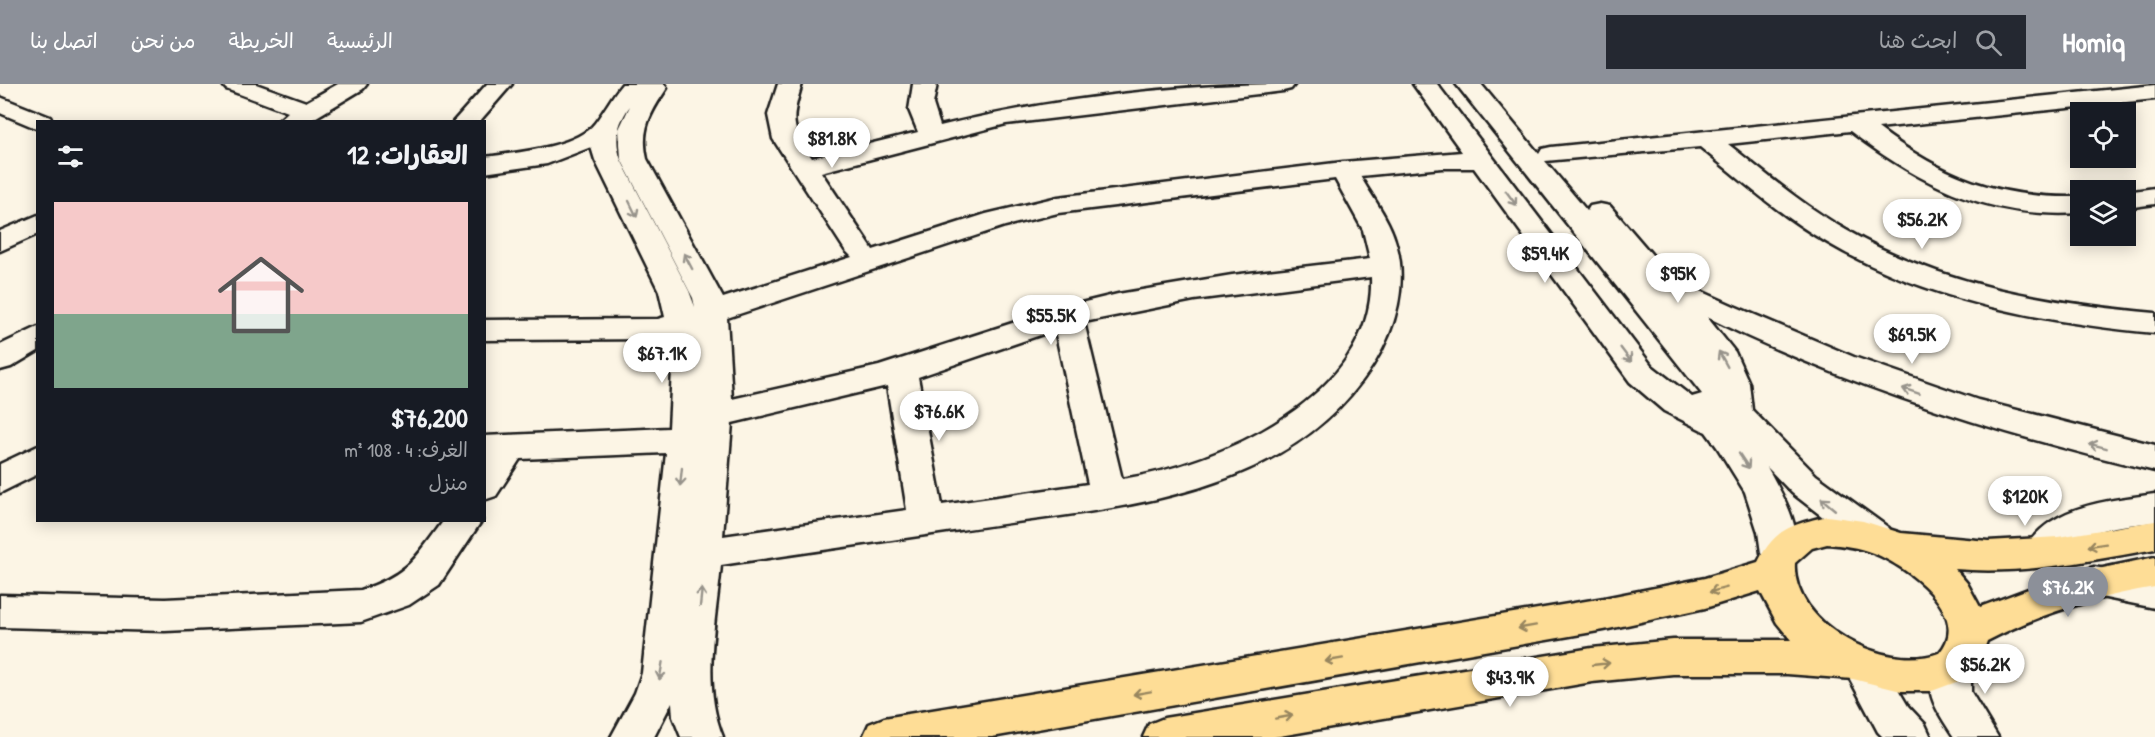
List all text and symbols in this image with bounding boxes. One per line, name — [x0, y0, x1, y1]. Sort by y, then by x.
search box — [1606, 15, 2026, 69]
text: Homiq — [2062, 23, 2125, 61]
text: ابحث هنا — [1879, 25, 1957, 55]
text: اتصل بنا — [30, 26, 98, 55]
text: من نحن — [131, 26, 195, 55]
text: الخريطة — [228, 26, 294, 55]
text: الرئيسية — [327, 26, 393, 55]
icon: search — [1972, 26, 2005, 59]
map controls — [2070, 102, 2136, 246]
button: locate — [2070, 102, 2136, 168]
pin: $81.8K — [783, 118, 881, 169]
text: $81.8K — [807, 124, 857, 151]
text: العقارات: 12 — [347, 137, 468, 172]
icon: filters — [54, 140, 87, 173]
button: layers — [2070, 180, 2136, 246]
one-way arrow — [1504, 190, 1517, 206]
pin: $56.2K — [1873, 199, 1971, 250]
one-way arrow — [627, 200, 639, 218]
text: $56.2K — [1897, 205, 1947, 232]
pin: $59.4K — [1496, 233, 1594, 284]
text: $59.4K — [1521, 239, 1569, 266]
icon: home — [207, 241, 315, 349]
one-way arrow — [682, 253, 694, 270]
pin: $95K — [1642, 253, 1714, 304]
text: $95K — [1660, 259, 1696, 286]
pin: $55.5K — [1002, 295, 1100, 346]
text: $55.5K — [1026, 301, 1076, 328]
pin: $69.5K — [1863, 314, 1961, 365]
text: $69.5K — [1888, 320, 1936, 347]
pin: $67.1K — [613, 333, 711, 384]
text: $67.1K — [637, 339, 687, 366]
one-way arrow — [1620, 347, 1633, 363]
one-way arrow — [1717, 351, 1728, 369]
one-way arrow — [1902, 385, 1921, 396]
pin: $76.6K — [890, 391, 988, 442]
text: $76.6K — [914, 397, 964, 424]
text: $76,200 — [391, 400, 468, 435]
text: الغرف: 4 · 108 m² — [344, 436, 468, 463]
one-way arrow — [2089, 439, 2108, 451]
one-way arrow — [1738, 452, 1750, 469]
one-way arrow — [675, 466, 686, 486]
text: منزل — [429, 469, 468, 496]
pin: $120K — [1983, 476, 2067, 527]
text: $120K — [2002, 482, 2048, 509]
one-way arrow — [1821, 497, 1836, 511]
one-way arrow — [2088, 539, 2108, 550]
pin: $76.2K — [2019, 567, 2117, 618]
text: $76.2K — [2042, 573, 2094, 600]
one-way arrow — [1709, 585, 1728, 596]
one-way arrow — [696, 587, 707, 607]
one-way arrow — [1517, 622, 1537, 633]
pin: $56.2K — [1936, 644, 2034, 695]
text: $56.2K — [1960, 650, 2010, 677]
one-way arrow — [1325, 655, 1345, 666]
pin: $43.9K — [1461, 657, 1559, 708]
one-way arrow — [1590, 658, 1610, 669]
one-way arrow — [655, 660, 666, 680]
text: $43.9K — [1486, 663, 1534, 690]
one-way arrow — [1133, 688, 1153, 699]
one-way arrow — [1274, 711, 1294, 722]

